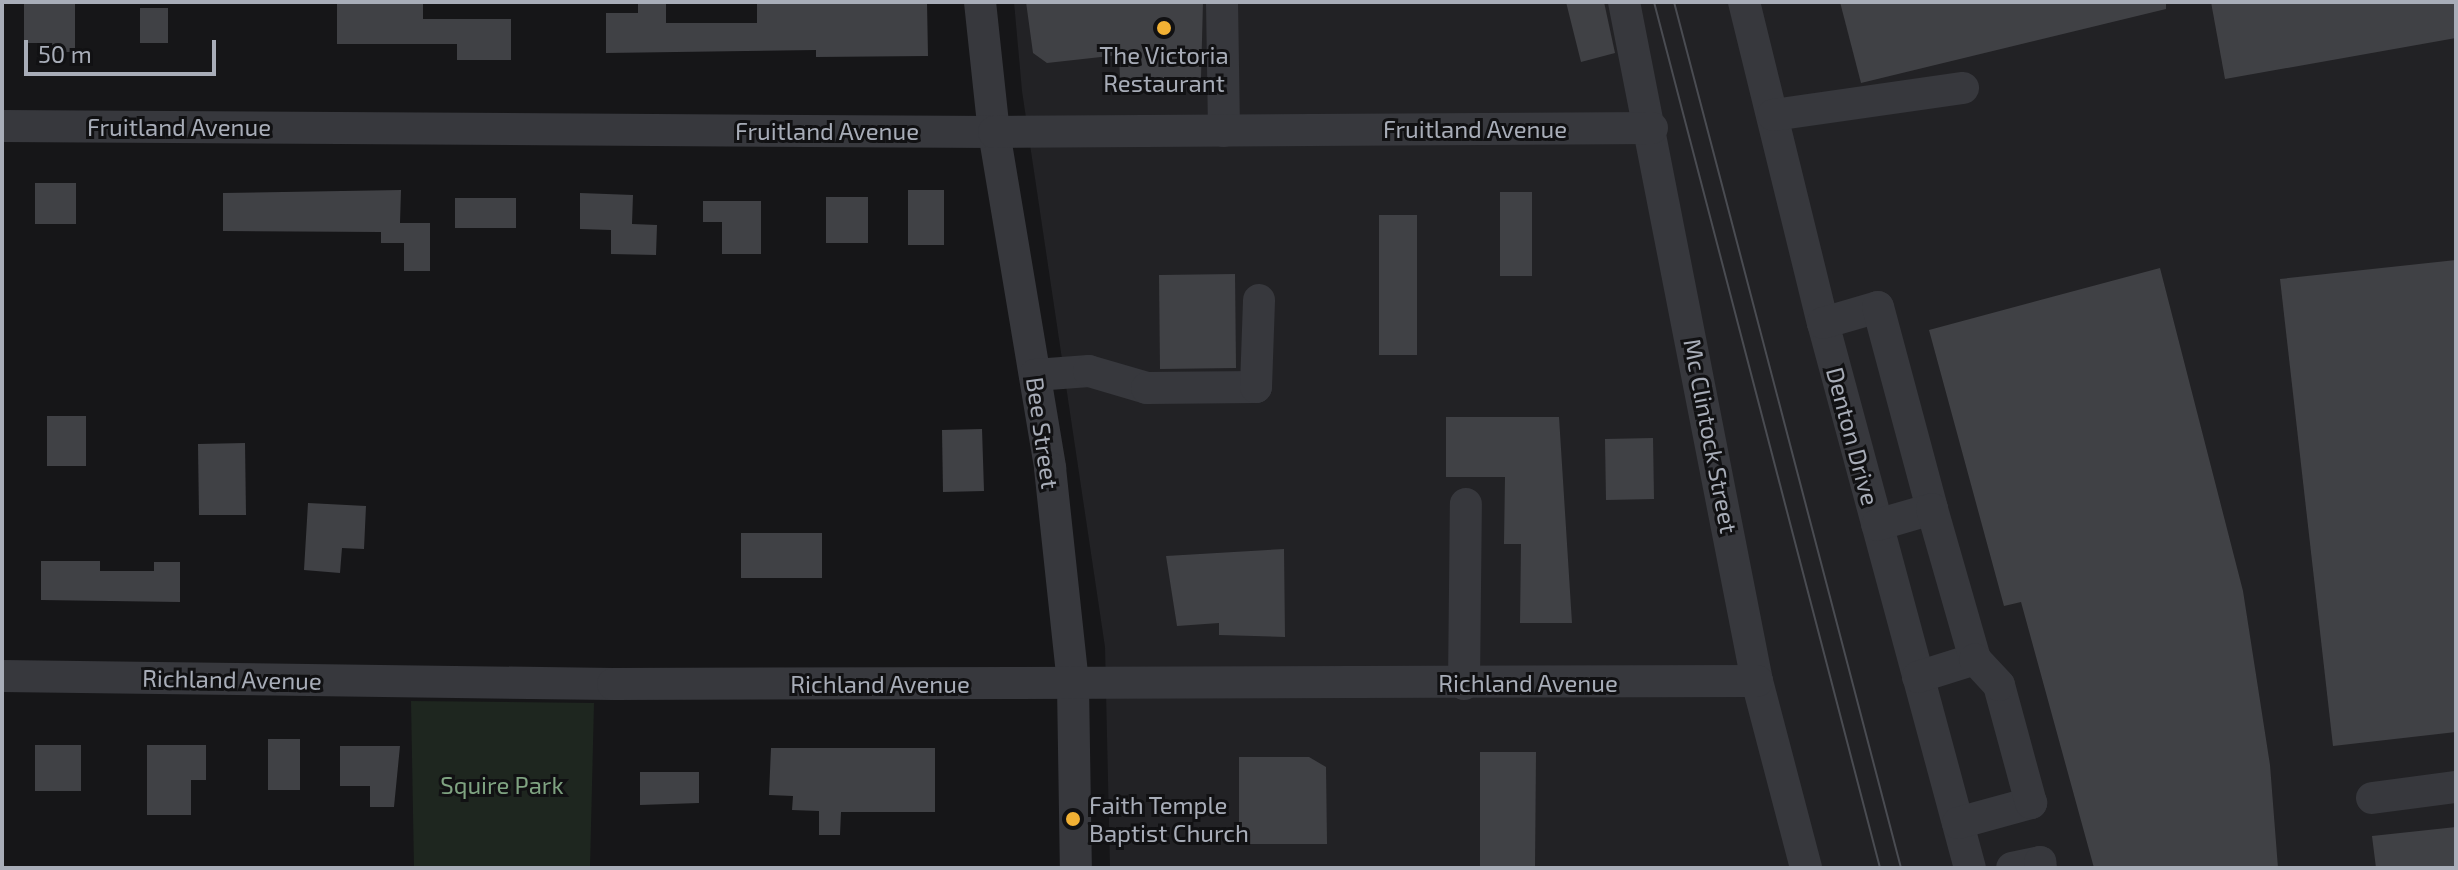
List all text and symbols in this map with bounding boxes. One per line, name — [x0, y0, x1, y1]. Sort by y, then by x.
marker: The Victoria Restaurant — [1155, 19, 1173, 37]
scale bar — [28, 24, 220, 74]
text: 50 m — [38, 39, 92, 68]
place label: The Victoria Restaurant — [1099, 41, 1229, 97]
street label: Fruitland Avenue — [87, 113, 271, 141]
street label: Fruitland Avenue — [1383, 115, 1567, 143]
street label: Fruitland Avenue — [735, 117, 919, 145]
street label: Mc Clintock Street — [1678, 336, 1744, 536]
street label: Denton Drive — [1821, 364, 1885, 508]
street label: Bee Street — [1021, 375, 1065, 491]
street label: Richland Avenue — [142, 663, 322, 695]
street label: Richland Avenue — [1438, 669, 1618, 697]
street label: Richland Avenue — [790, 670, 970, 698]
park label: Squire Park — [440, 771, 564, 799]
place label: Faith Temple Baptist Church — [1089, 791, 1249, 847]
marker: Faith Temple Baptist Church — [1064, 810, 1082, 828]

